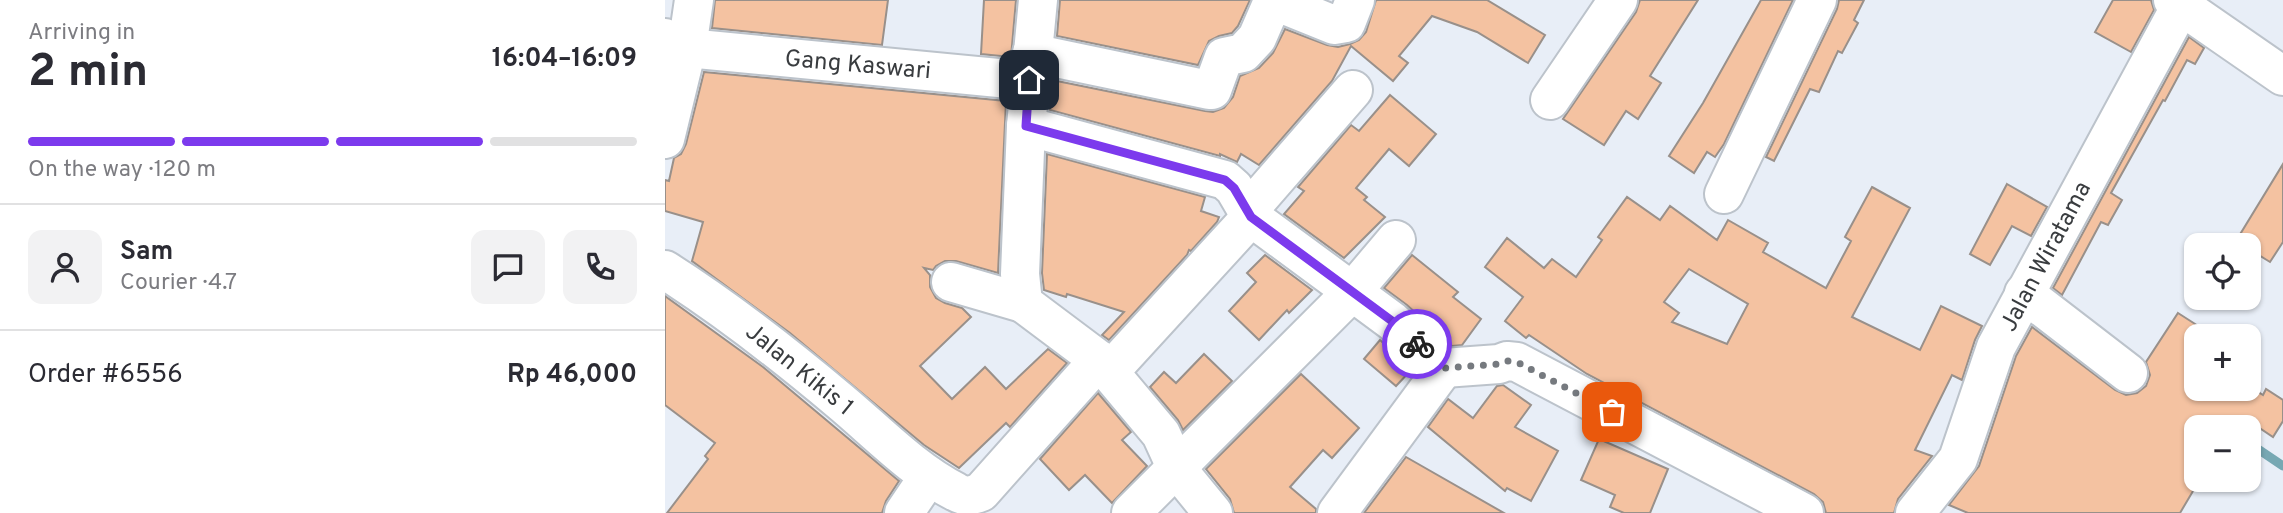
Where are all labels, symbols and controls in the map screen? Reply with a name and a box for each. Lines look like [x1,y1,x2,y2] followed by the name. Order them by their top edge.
[28,19,135,48] text: Arriving in
[492,43,637,76] text: 16:04–16:09
[28,44,148,103] text: 2 min
[783,45,932,87] street label: Gang Kaswari
[999,50,1059,110] pin
[1010,61,1048,99] icon: home
[28,156,216,185] text: On the way · 120 m
[1995,177,2099,337] street label: Jalan Wiratama
[28,230,102,304] button: person
[471,230,545,304] button: chat
[563,230,637,304] button: phone
[2184,233,2261,492] map controls
[2184,233,2261,310] button: locate
[120,236,173,269] text: Sam
[120,269,237,298] text: Courier · 4.7
[1382,309,1452,379] courier
[739,318,859,423] street label: Jalan Kikis 1
[2184,324,2261,401] button: +
[1398,325,1436,363] icon: bike
[28,359,183,392] text: Order #6556
[507,359,637,392] text: Rp 46,000
[1582,382,1642,442] pin
[1593,393,1631,431] icon: bag
[2184,415,2261,492] button: −

